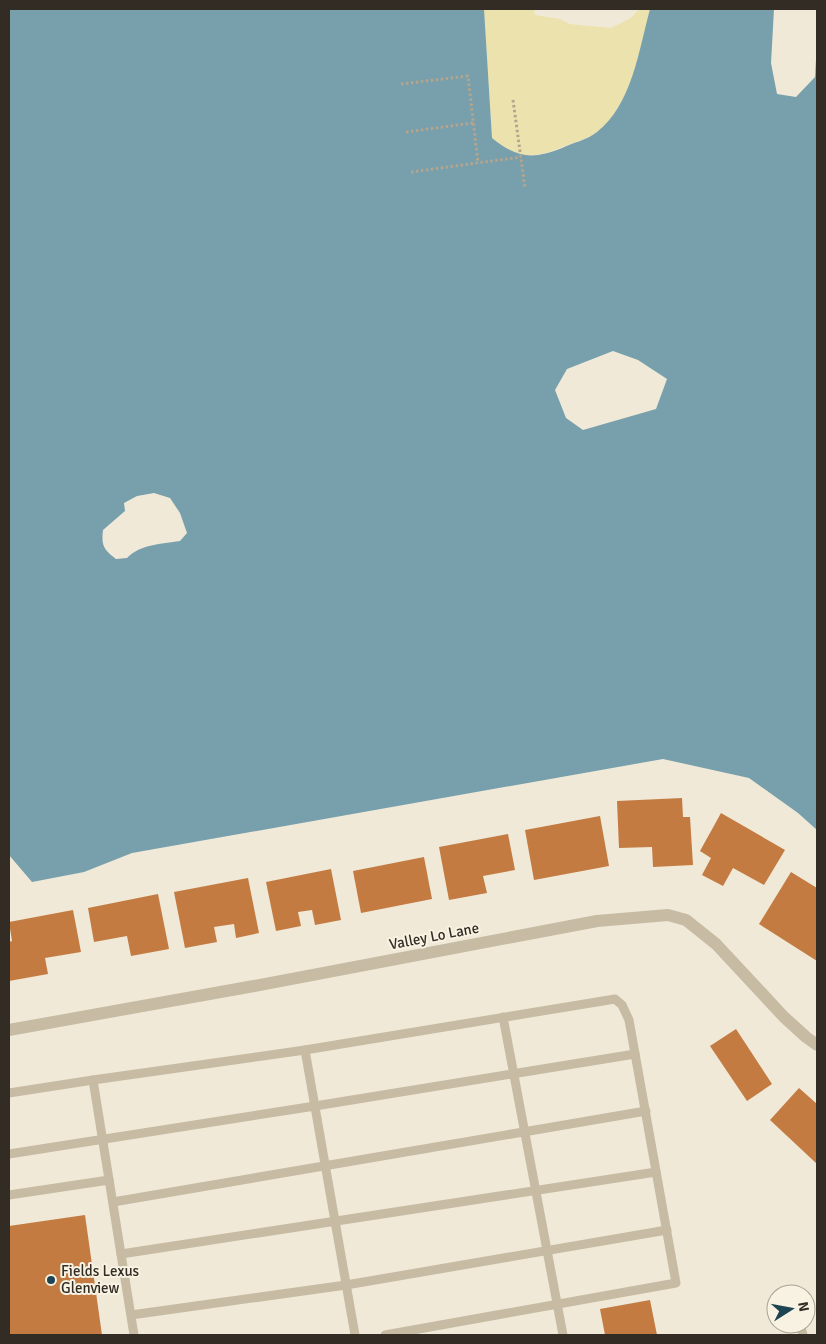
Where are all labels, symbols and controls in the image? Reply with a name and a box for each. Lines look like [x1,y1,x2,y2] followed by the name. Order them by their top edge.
[387,918,481,954] street label: Valley Lo Lane
[61,1262,140,1297] place label: Fields Lexus Glenview
[45,1274,57,1286] marker: Fields Lexus Glenview
[766,1284,816,1334] north arrow
[794,1300,813,1313] text: N

